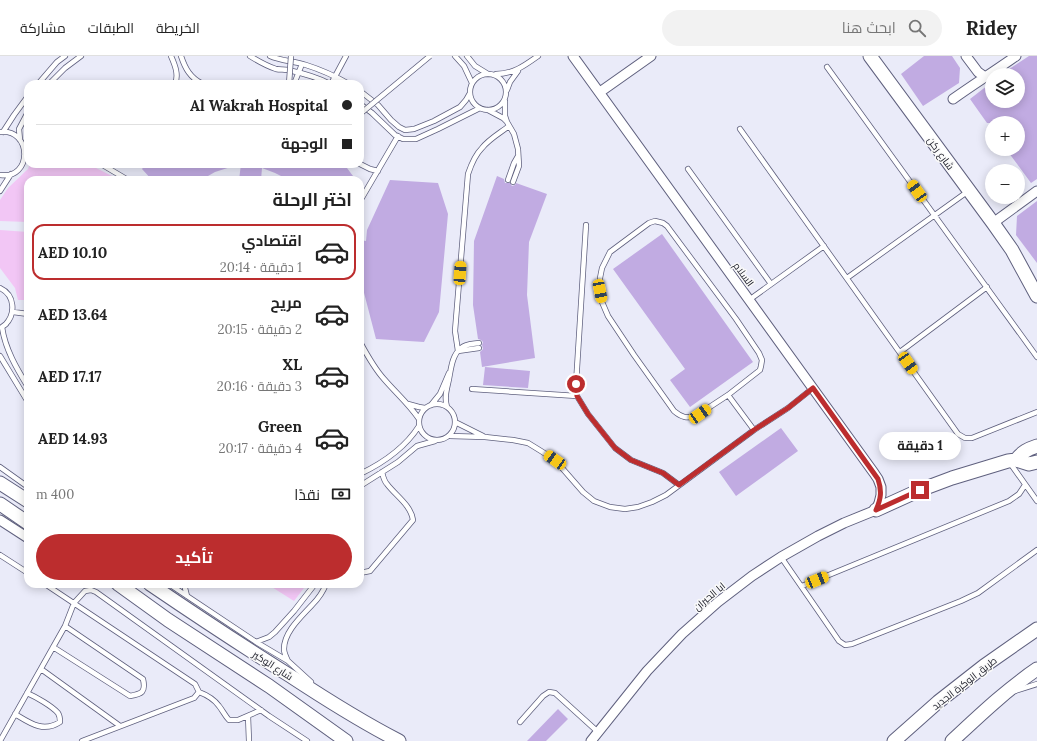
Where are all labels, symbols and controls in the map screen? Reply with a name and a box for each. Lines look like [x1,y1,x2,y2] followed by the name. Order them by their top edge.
[662,10,942,46] search box
[966,16,1017,40] text: Ridey
[906,17,928,39] icon: search
[842,18,896,37] text: ابحث هنا
[20,19,66,37] text: مشاركة
[88,19,134,37] text: الطبقات
[156,19,200,37] text: الخريطة
[985,68,1025,204] map controls
[985,68,1025,108] button: layers
[190,96,328,115] text: Al Wakrah Hospital
[985,116,1025,156] button: +
[281,134,328,153] text: الوجهة
[924,134,957,172] street label: شارع ركن
[985,164,1025,204] button: −
[905,178,929,204] car
[272,188,352,211] text: اختر الرحلة
[242,231,302,250] text: اقتصادي
[314,234,350,270] icon: car
[38,243,107,262] text: AED 10.10
[220,259,302,276] text: 1 دقيقة · 20:14
[730,260,757,290] street label: السلام
[453,261,467,285] car
[592,278,608,304] car
[270,293,302,312] text: مريح
[314,296,350,332] icon: car
[38,305,108,324] text: AED 13.64
[218,321,302,338] text: 2 دقيقة · 20:15
[896,350,920,376] car
[282,355,302,374] text: XL
[314,358,350,394] icon: car
[38,367,102,386] text: AED 17.17
[567,375,585,393] route start
[217,378,302,395] text: 3 دقيقة · 20:16
[687,402,713,426] car
[258,417,302,436] text: Green
[314,420,350,456] icon: car
[38,429,108,448] text: AED 14.93
[879,432,961,460] callout: 1 دقيقة
[897,437,943,454] text: 1 دقيقة
[219,440,302,457] text: 4 دقيقة · 20:17
[542,448,568,472] car
[911,481,929,499] route end
[330,483,352,505] icon: cash
[294,485,320,504] text: نقدًا
[36,486,74,503] text: 400 m
[36,534,352,580] button: تأكيد
[804,570,830,590] car
[691,579,728,613] street label: ابا الحيران
[249,647,295,683] street label: شارع الوكير
[929,654,1000,713] street label: طريق الوكرة الجديد

